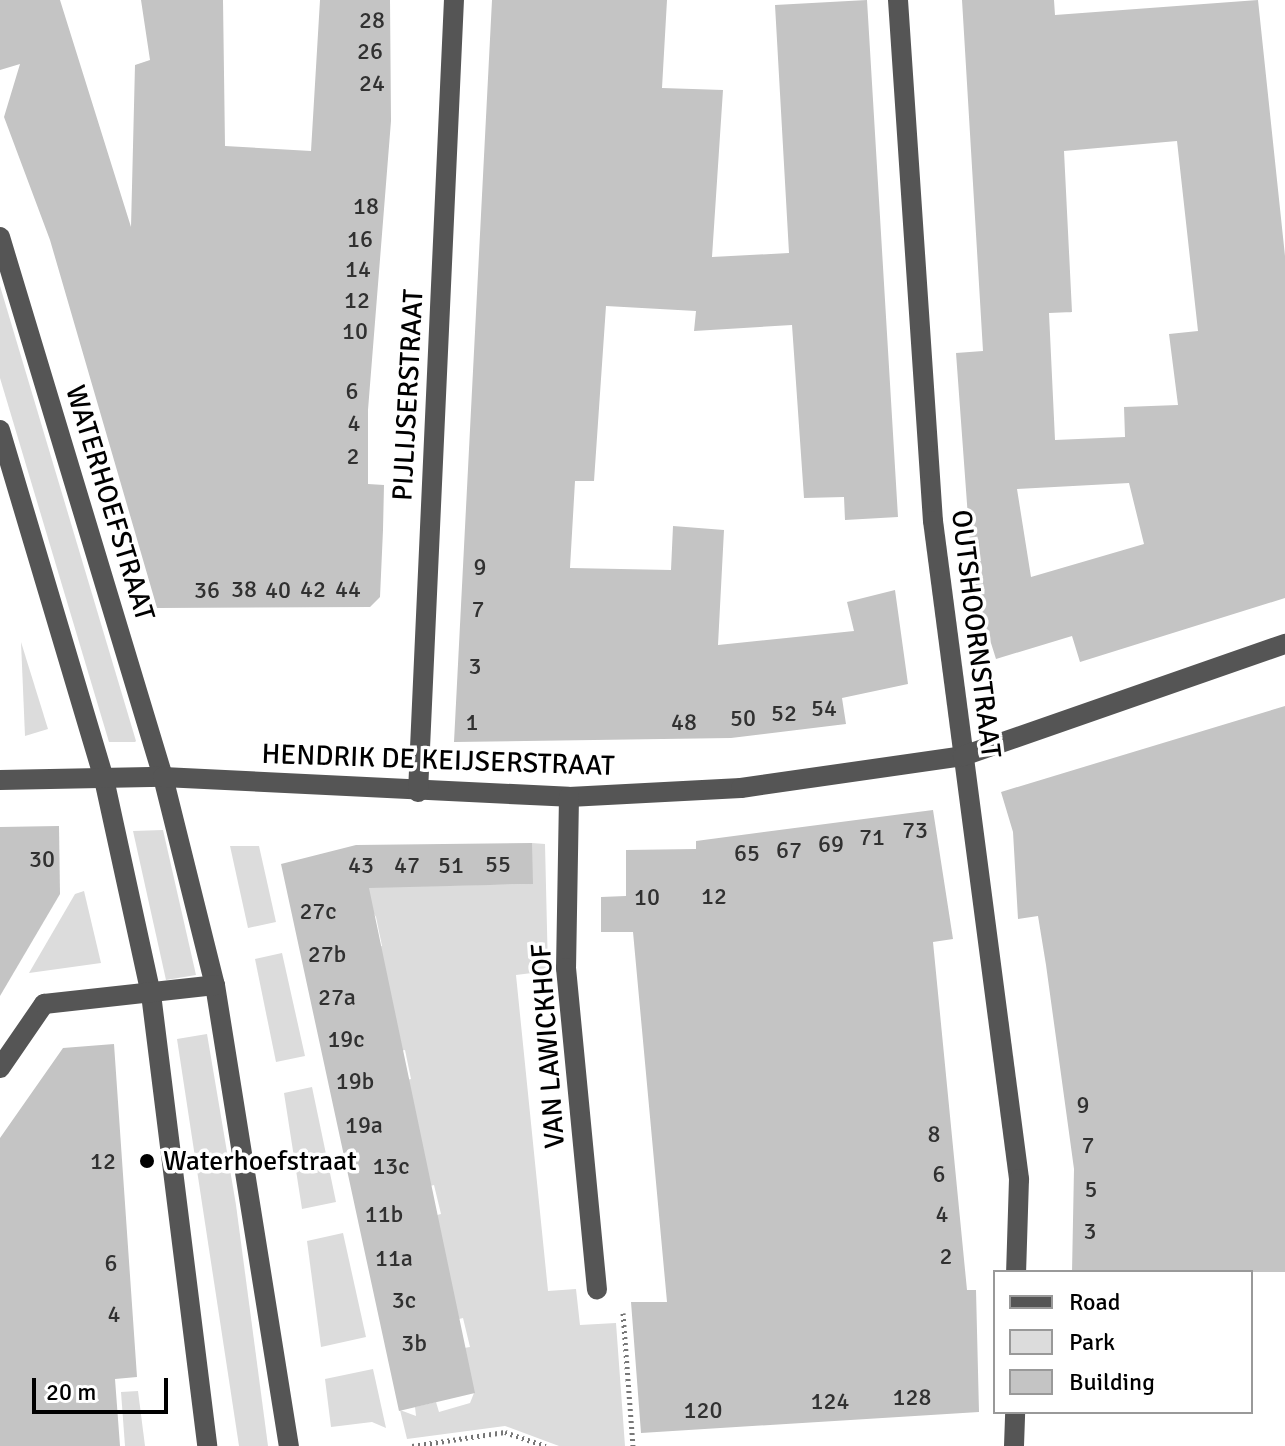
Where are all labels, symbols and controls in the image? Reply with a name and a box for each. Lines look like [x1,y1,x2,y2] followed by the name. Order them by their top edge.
[359,7,385,35] house number: 28
[357,38,383,66] house number: 26
[359,70,385,98] house number: 24
[353,193,379,221] house number: 18
[347,226,373,254] house number: 16
[345,256,371,284] house number: 14
[344,287,370,315] house number: 12
[386,288,430,502] street label: PIJLIJSERSTRAAT
[342,318,368,346] house number: 10
[346,378,358,406] house number: 6
[58,381,162,625] street label: WATERHOEFSTRAAT
[348,410,360,438] house number: 4
[347,443,359,471] house number: 2
[944,508,1008,760] street label: OUTSHOORNSTRAAT
[474,554,486,582] house number: 9
[231,576,257,604] house number: 38
[300,576,326,604] house number: 42
[335,576,361,604] house number: 44
[194,577,220,605] house number: 36
[265,577,291,605] house number: 40
[472,596,484,624] house number: 7
[469,653,481,681] house number: 3
[811,695,837,723] house number: 54
[771,700,797,728] house number: 52
[730,705,756,733] house number: 50
[466,709,478,737] house number: 1
[671,709,697,737] house number: 48
[261,737,615,783] street label: HENDRIK DE KEIJSERSTRAAT
[902,817,928,845] house number: 73
[859,824,885,852] house number: 71
[818,831,844,859] house number: 69
[776,837,802,865] house number: 67
[734,840,760,868] house number: 65
[29,846,55,874] house number: 30
[485,851,511,879] house number: 55
[348,852,374,880] house number: 43
[394,852,420,880] house number: 47
[438,852,464,880] house number: 51
[701,883,727,911] house number: 12
[634,884,660,912] house number: 10
[299,898,337,926] house number: 27c
[308,941,346,969] house number: 27b
[524,942,572,1150] street label: VAN LAWICKHOF
[318,984,356,1012] house number: 27a
[327,1026,365,1054] house number: 19c
[336,1068,374,1096] house number: 19b
[1077,1092,1089,1120] house number: 9
[345,1112,383,1140] house number: 19a
[928,1121,940,1149] house number: 8
[1082,1132,1094,1160] house number: 7
[163,1144,357,1178] place label: Waterhoefstraat
[90,1148,116,1176] house number: 12
[138,1152,156,1170] marker: Waterhoefstraat
[372,1153,410,1181] house number: 13c
[933,1161,945,1189] house number: 6
[1085,1176,1097,1204] house number: 5
[365,1201,403,1229] house number: 11b
[936,1201,948,1229] house number: 4
[1084,1218,1096,1246] house number: 3
[940,1243,952,1271] house number: 2
[375,1245,413,1273] house number: 11a
[105,1250,117,1278] house number: 6
[993,1270,1253,1414] legend
[392,1287,416,1315] house number: 3c
[1069,1287,1120,1317] text: Road
[108,1301,120,1329] house number: 4
[1069,1327,1115,1357] text: Park
[401,1330,427,1358] house number: 3b
[36,1362,172,1412] scale bar
[1069,1367,1155,1397] text: Building
[46,1377,96,1407] text: 20 m
[893,1384,931,1412] house number: 128
[811,1388,849,1416] house number: 124
[684,1397,722,1425] house number: 120

